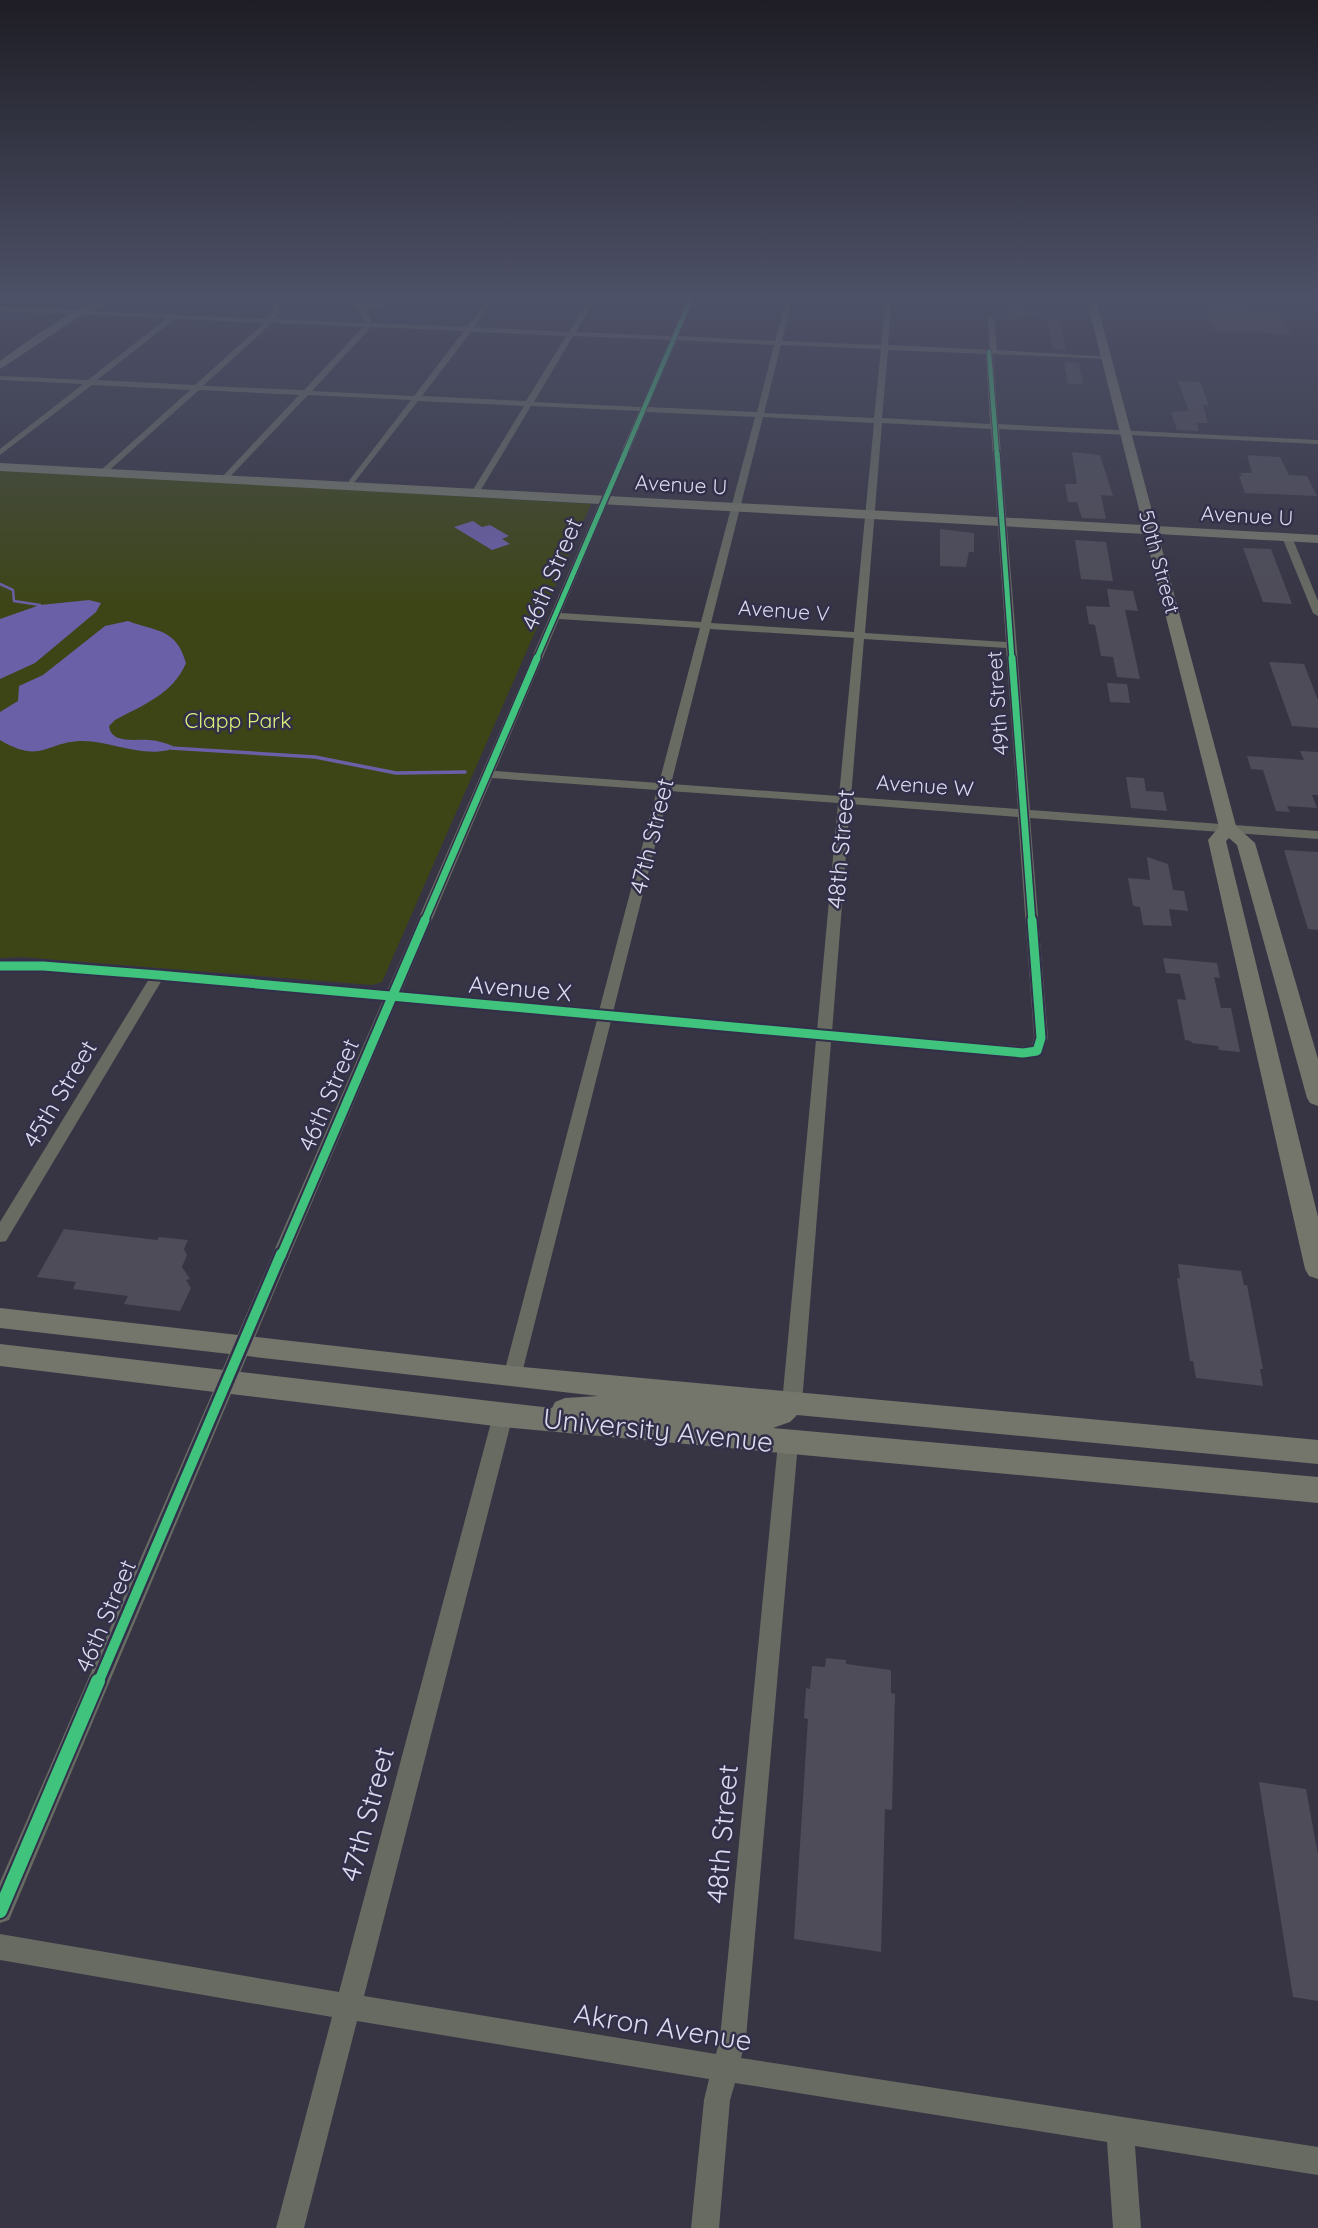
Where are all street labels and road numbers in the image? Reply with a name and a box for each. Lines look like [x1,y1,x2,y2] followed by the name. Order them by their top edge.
[634,469,728,499] street label: Avenue U
[1200,500,1294,530] street label: Avenue U
[1134,507,1186,616] street label: 50th Street
[514,513,588,634] street label: 46th Street
[738,594,831,626] street label: Avenue V
[980,650,1014,756] street label: 49th Street
[875,769,975,801] street label: Avenue W
[622,775,680,897] street label: 47th Street
[820,788,860,910] street label: 48th Street
[467,969,573,1007] street label: Avenue X
[15,1034,103,1153] street label: 45th Street
[291,1034,365,1155] street label: 46th Street
[541,1400,775,1459] street label: University Avenue
[68,1555,142,1676] street label: 46th Street
[332,1743,401,1885] street label: 47th Street
[698,1763,745,1905] street label: 48th Street
[572,1995,755,2058] street label: Akron Avenue

